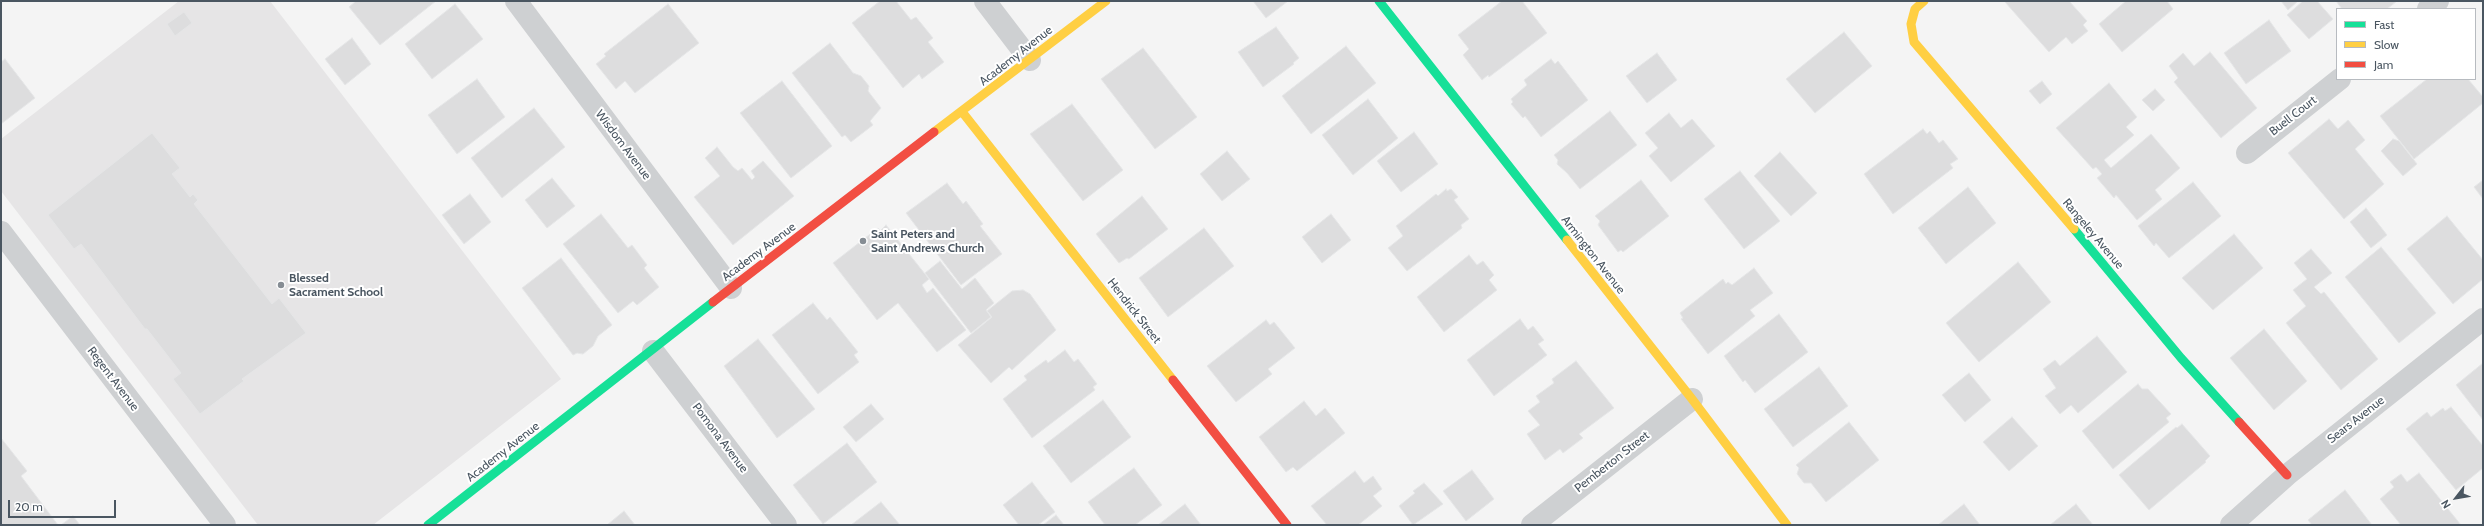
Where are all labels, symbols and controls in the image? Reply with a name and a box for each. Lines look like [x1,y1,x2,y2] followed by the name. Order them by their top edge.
[2336,8,2476,80] legend
[2374,17,2394,32] text: Fast
[977,23,1055,89] street label: Academy Avenue
[2374,37,2399,52] text: Slow
[2374,57,2393,72] text: Jam
[2267,93,2319,139] street label: Buell Court
[592,107,654,183] street label: Wisdom Avenue
[2059,196,2127,272] street label: Rangeley Avenue
[1558,213,1628,297] street label: Armington Avenue
[719,220,799,284] street label: Academy Avenue
[871,227,984,255] place label: Saint Peters and Saint Andrews Church
[858,236,868,246] marker: Saint Peters and Saint Andrews Church
[289,271,383,299] place label: Blessed Sacrament School
[1104,276,1164,346] street label: Hendrick Street
[276,280,286,290] marker: Blessed Sacrament School
[84,344,142,414] street label: Regent Avenue
[2325,393,2387,447] street label: Sears Avenue
[689,400,751,476] street label: Pomona Avenue
[464,419,542,485] street label: Academy Avenue
[1572,428,1652,496] street label: Pemberton Street
[2436,478,2476,518] north arrow
[10,492,118,518] scale bar
[2438,497,2454,511] text: N
[15,499,43,514] text: 20 m

